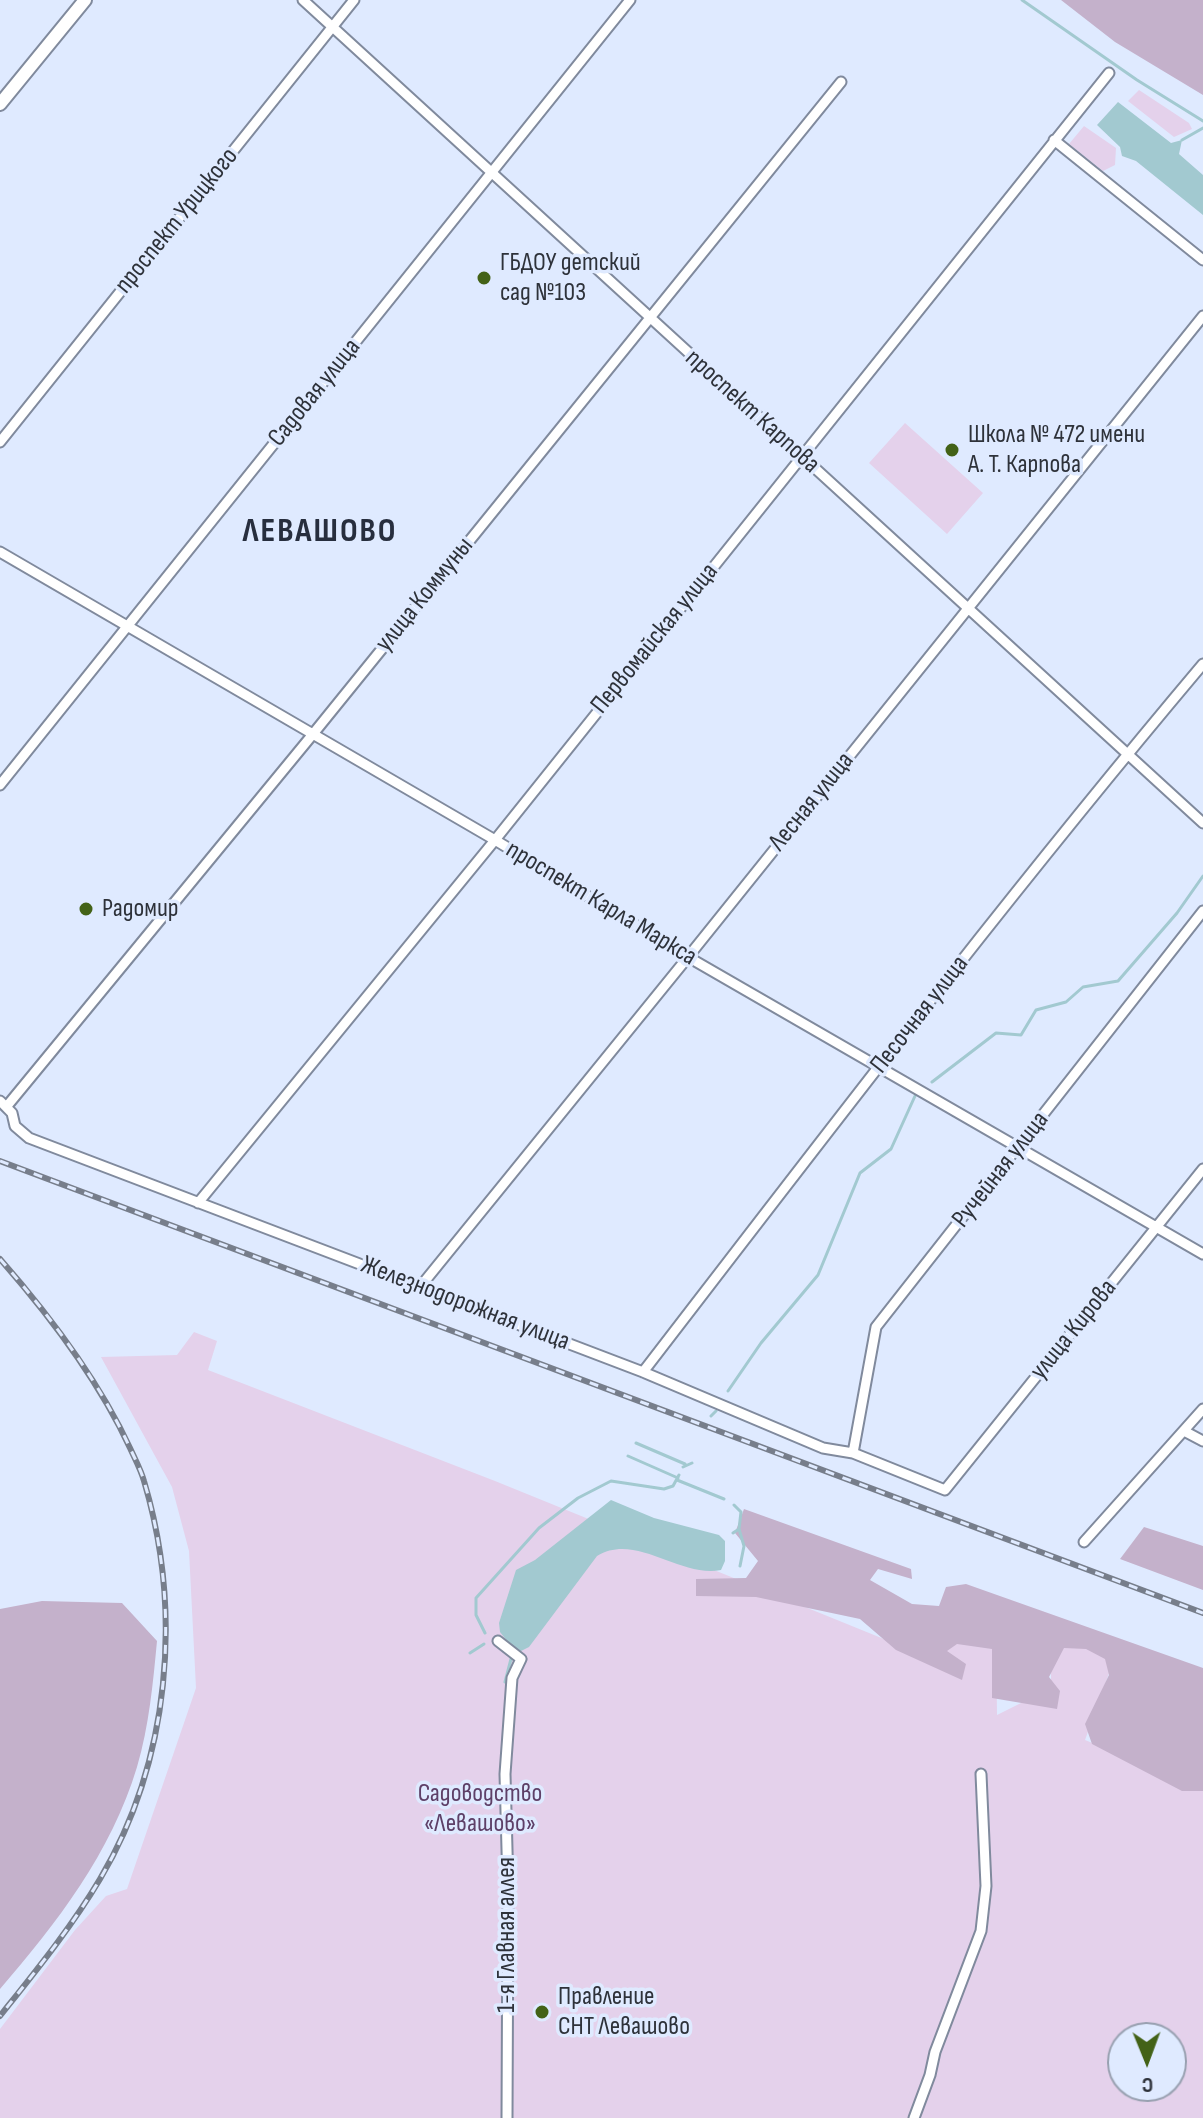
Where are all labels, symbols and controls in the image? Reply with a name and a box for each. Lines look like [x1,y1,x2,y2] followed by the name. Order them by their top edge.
[109,142,245,300] street label: проспект Урицкого
[500,247,641,308] place label: ГБДОУ детский сад №103
[475,269,493,287] marker: ГБДОУ детский сад №103
[262,333,368,453] street label: Садовая улица
[678,343,826,481] street label: проспект Карпова
[968,419,1145,480] place label: Школа № 472 имени А. Т. Карпова
[943,441,961,459] marker: Школа № 472 имени А. Т. Карпова
[243,512,397,552] district label: ЛЕВАШОВО
[369,531,481,659] street label: улица Коммуны
[585,557,725,721] street label: Первомайская улица
[763,746,861,858] street label: Лесная улица
[500,835,702,973] street label: проспект Карла Маркса
[102,893,179,925] place label: Радомир
[77,900,95,918] marker: Радомир
[864,950,976,1080] street label: Песочная улица
[946,1106,1056,1234] street label: Ручейная улица
[356,1250,574,1358] street label: Железнодорожная улица
[1024,1274,1124,1386] street label: улица Кирова
[418,1778,542,1840] park label: Садоводство «Левашово»
[491,1857,523,2013] street label: 1-я Главная аллея
[558,1981,690,2042] place label: Правление СНТ Левашово
[533,2003,551,2021] marker: Правление СНТ Левашово
[1107,2022,1187,2102] north arrow
[1142,2071,1153,2098] text: С

